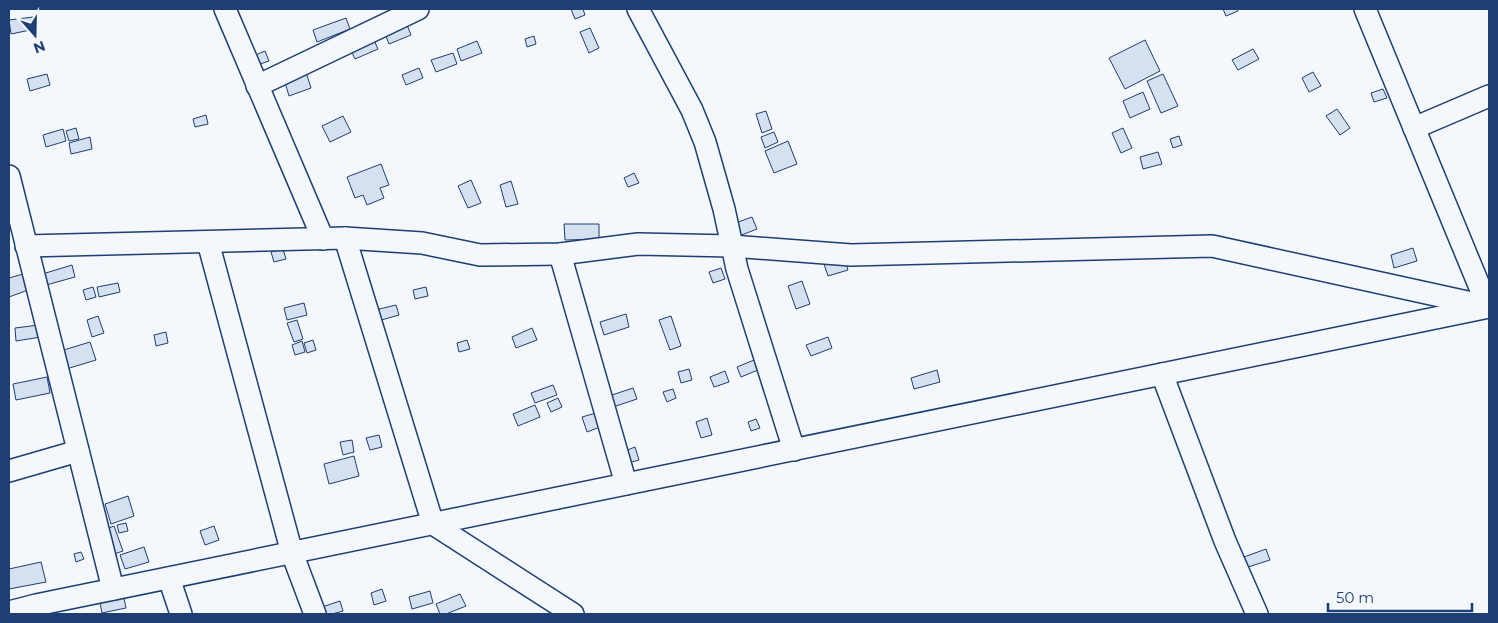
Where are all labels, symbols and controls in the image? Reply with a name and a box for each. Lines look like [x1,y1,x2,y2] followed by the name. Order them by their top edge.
[10,10,60,60] north arrow
[31,37,48,58] text: N
[1328,580,1472,612] scale bar
[1336,588,1374,607] text: 50 m

